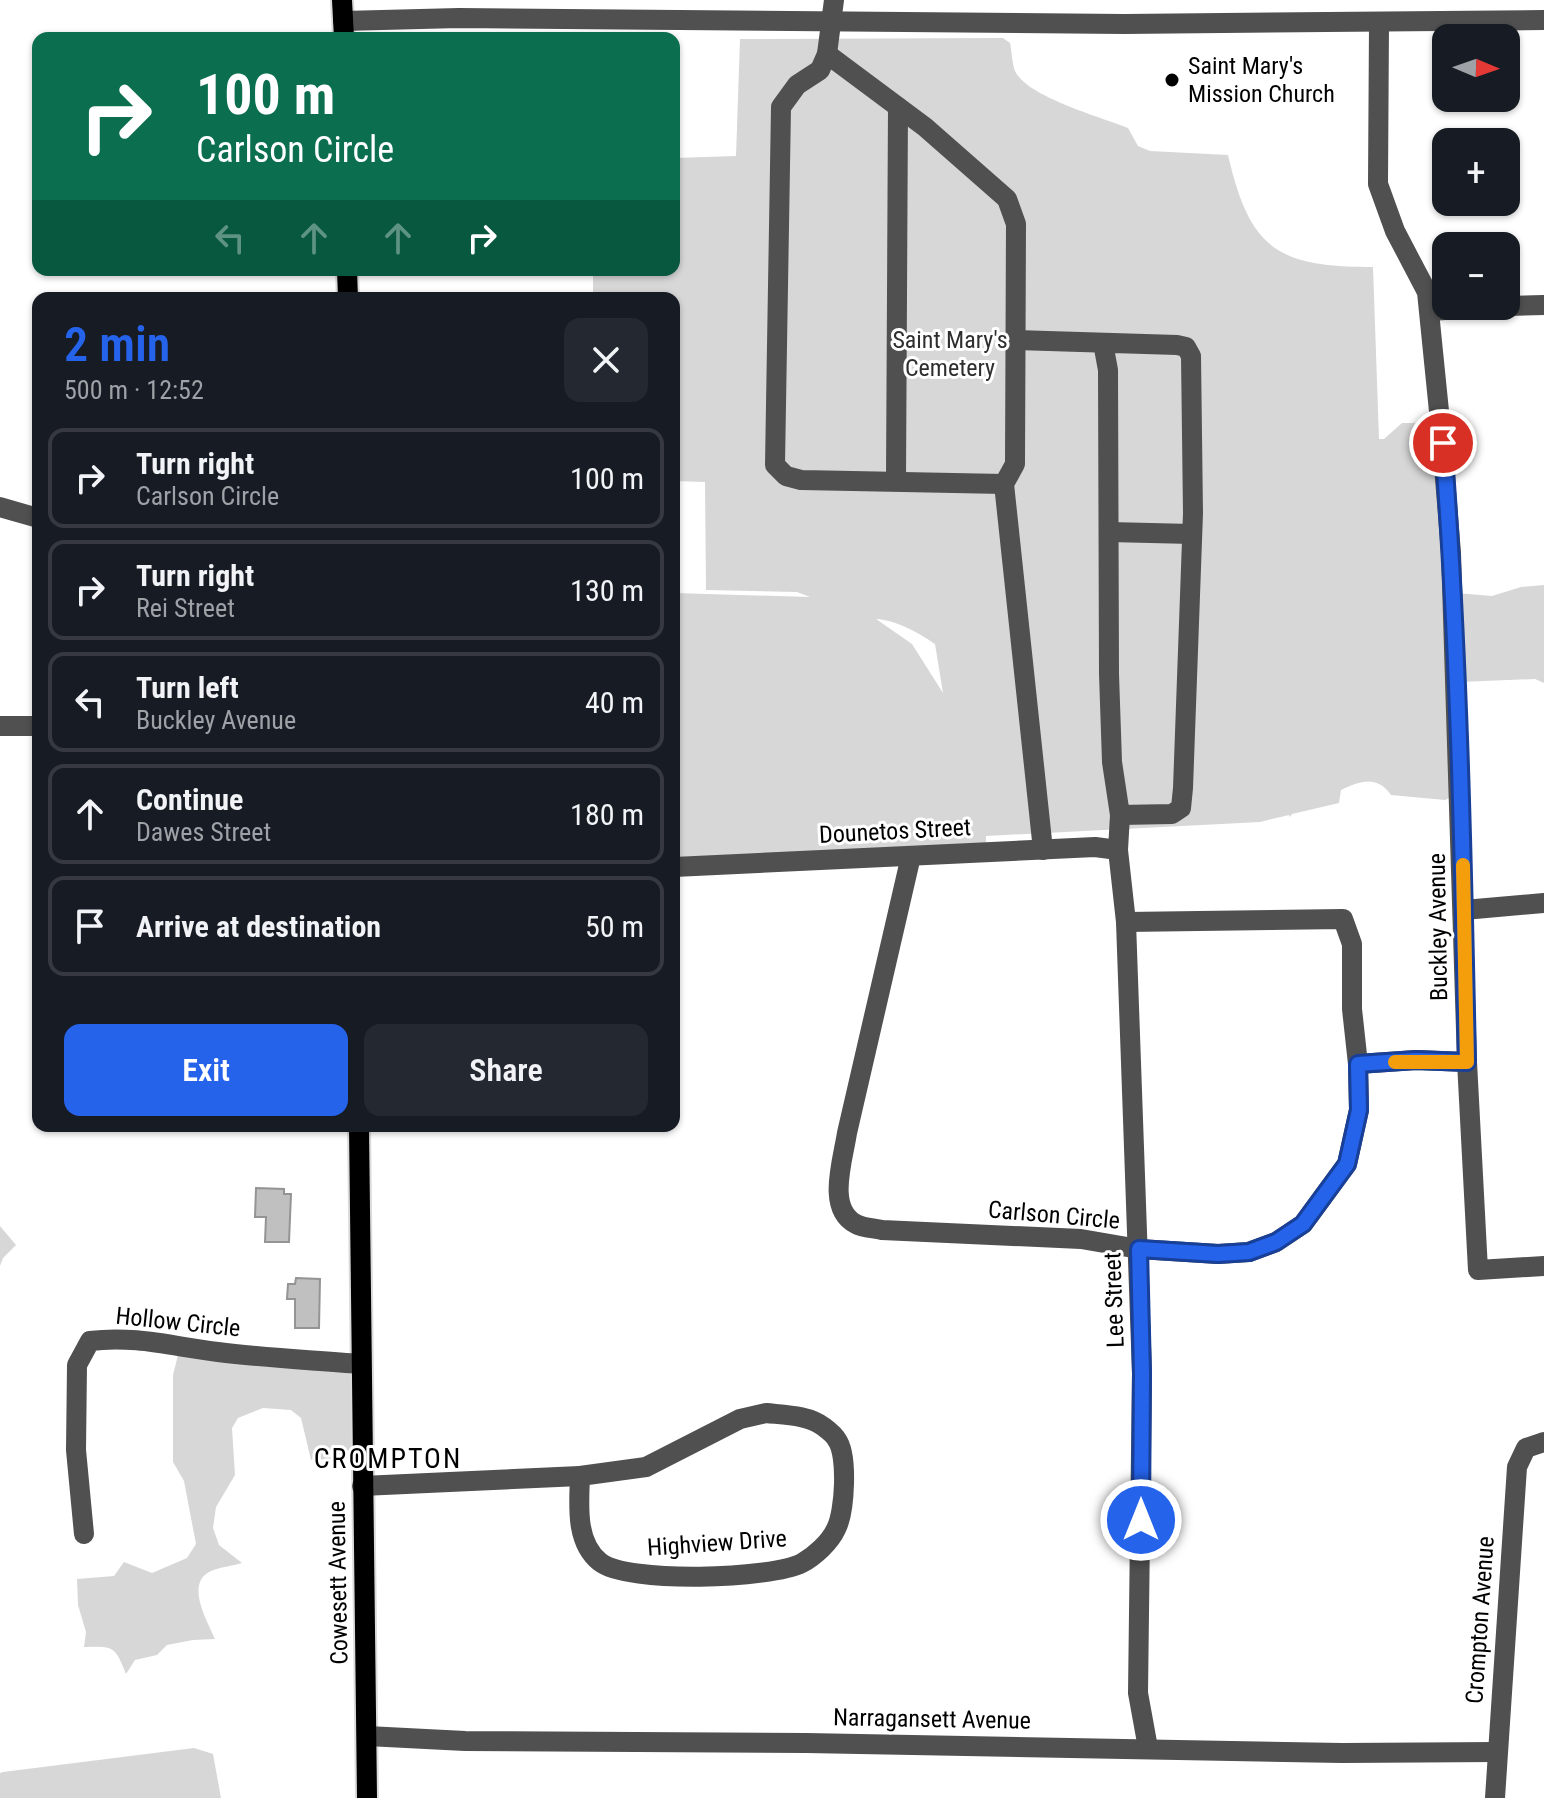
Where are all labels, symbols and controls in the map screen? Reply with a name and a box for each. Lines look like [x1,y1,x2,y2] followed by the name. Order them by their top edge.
[1432,24,1520,112] north arrow
[1432,24,1520,320] map controls
[1188,52,1335,108] place label: Saint Mary's Mission Church
[196,62,335,128] text: 100 m
[64,64,168,168] icon: right
[1163,71,1181,89] marker: Saint Mary's Mission Church
[1432,128,1520,216] button: +
[196,129,394,171] text: Carlson Circle
[208,216,252,260] icon: left
[292,216,336,260] icon: ahead
[376,216,420,260] icon: ahead
[460,216,504,260] icon: right
[1432,232,1520,320] button: −
[64,316,170,373] text: 2 min
[564,318,648,402] button: close
[892,326,1008,382] park label: Saint Mary's Cemetery
[64,375,204,405] text: 500 m · 12:52
[1409,409,1477,477] pin
[1421,421,1465,465] icon: arrive
[136,446,254,481] text: Turn right
[68,456,112,500] icon: right
[570,461,644,496] text: 100 m
[136,481,279,511] text: Carlson Circle
[136,558,254,593] text: Turn right
[68,568,112,612] icon: right
[570,573,644,608] text: 130 m
[136,593,235,623] text: Rei Street
[136,670,239,705] text: Turn left
[68,680,112,724] icon: left
[585,685,644,720] text: 40 m
[136,705,296,735] text: Buckley Avenue
[136,782,243,817] text: Continue
[68,792,112,836] icon: ahead
[570,797,644,832] text: 180 m
[818,813,972,849] street label: Dounetos Street
[136,817,271,847] text: Dawes Street
[1423,853,1453,1001] street label: Buckley Avenue
[68,904,112,948] icon: arrive
[136,909,381,944] text: Arrive at destination
[585,909,644,944] text: 50 m
[64,1024,348,1116] button: Exit
[364,1024,648,1116] button: Share
[987,1195,1121,1235] street label: Carlson Circle
[1098,1252,1130,1348] street label: Lee Street
[114,1302,242,1342] street label: Hollow Circle
[314,1442,462,1475] district label: CROMPTON
[1099,1478,1183,1562] position arrow
[323,1501,353,1665] street label: Cowesett Avenue
[646,1524,788,1562] street label: Highview Drive
[1460,1535,1500,1705] street label: Crompton Avenue
[833,1703,1031,1735] street label: Narragansett Avenue

